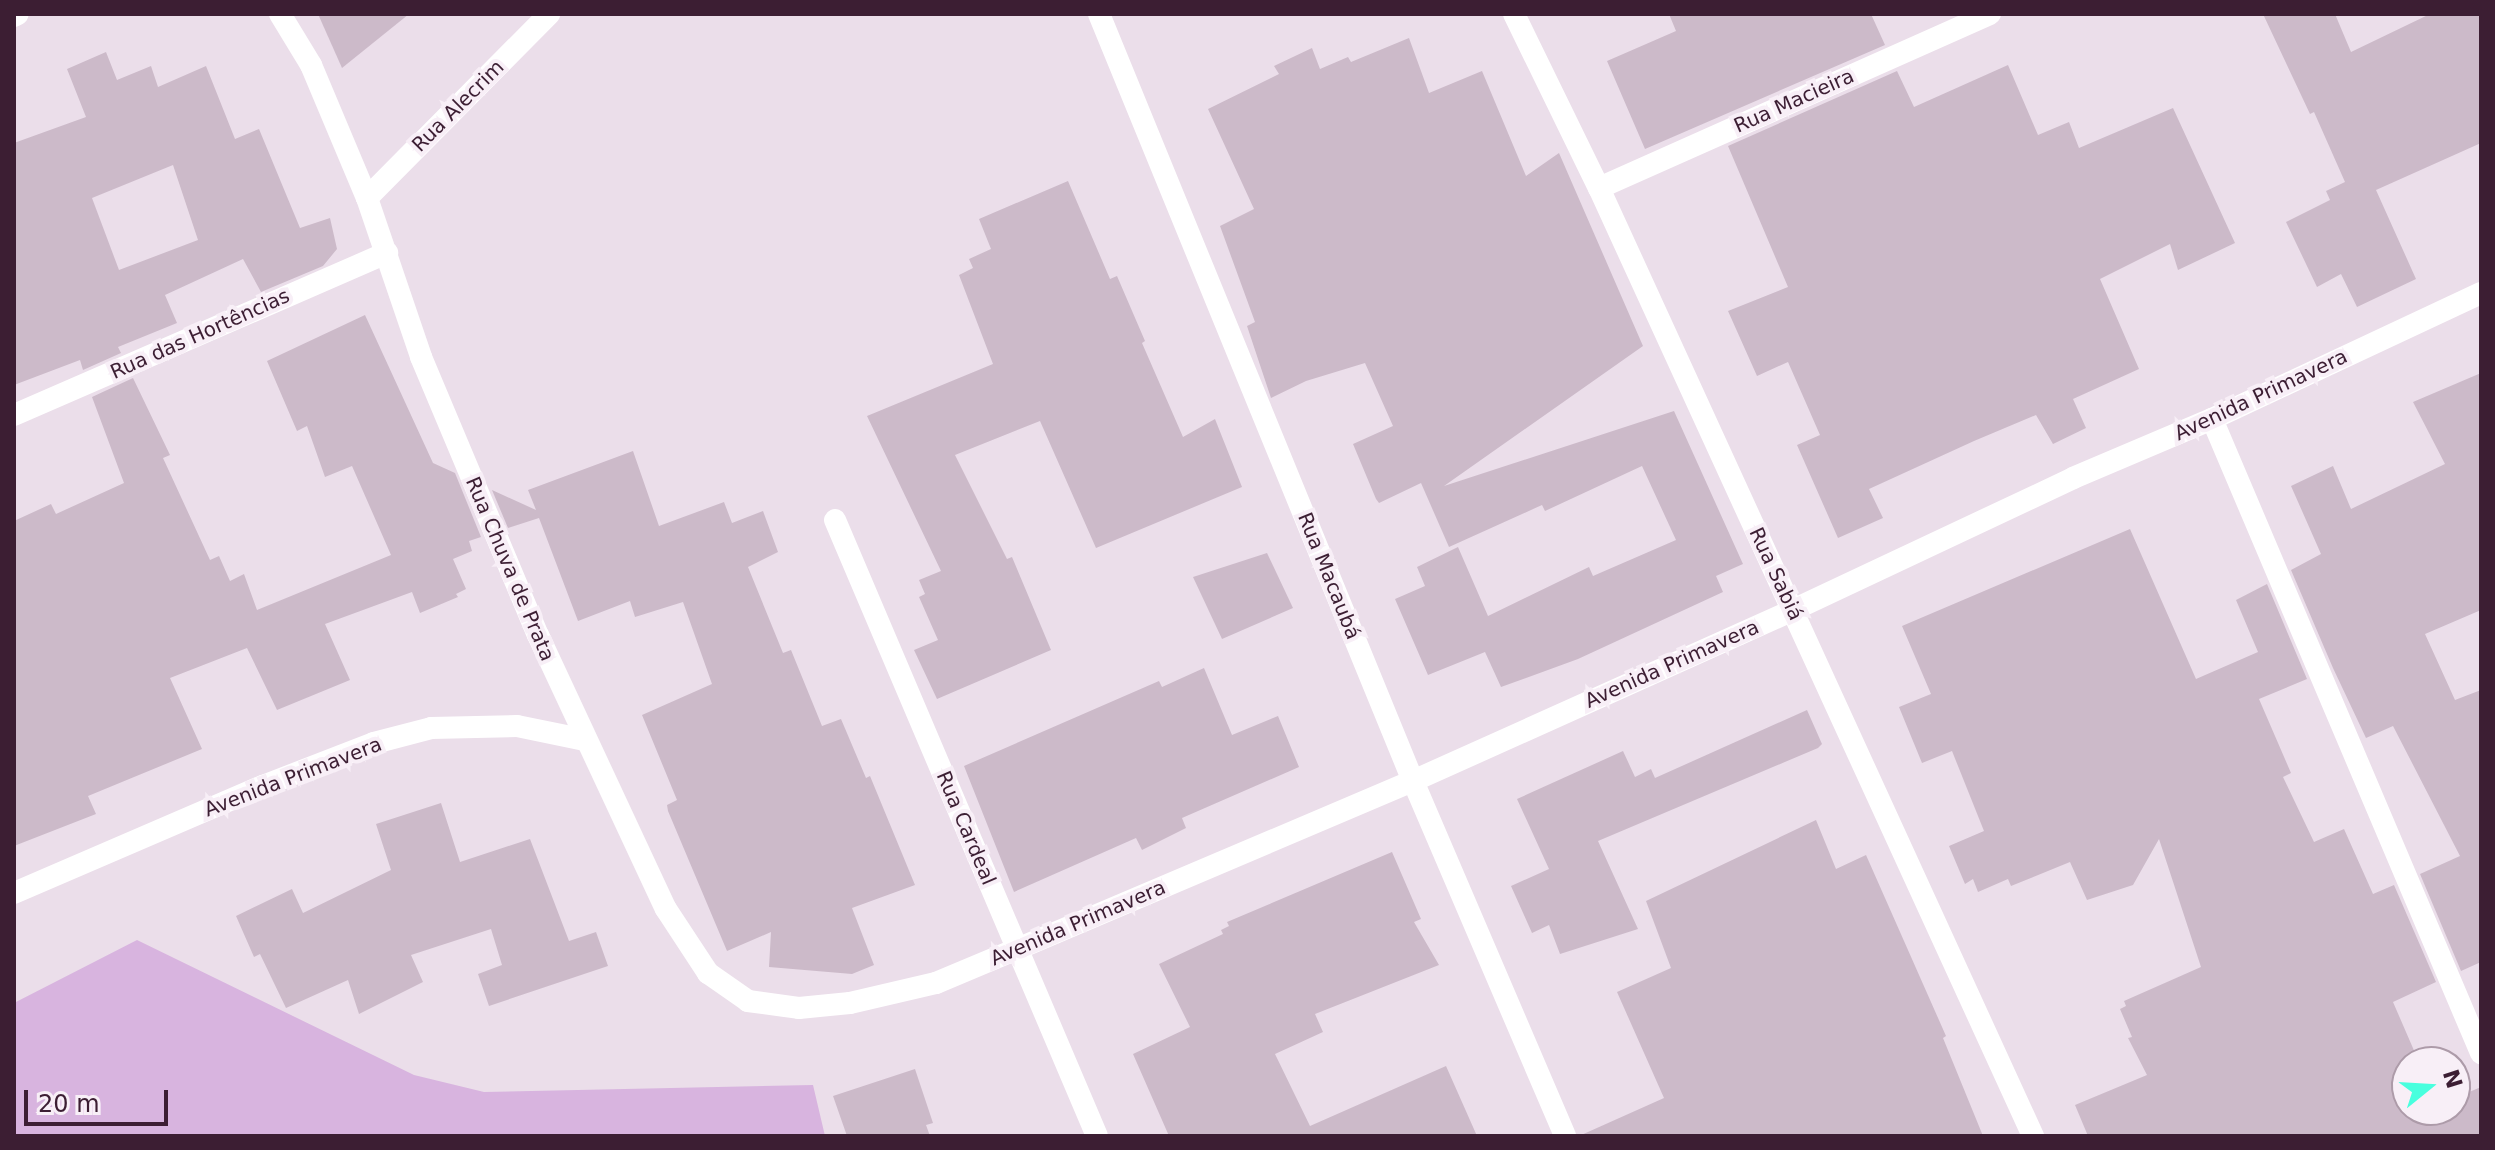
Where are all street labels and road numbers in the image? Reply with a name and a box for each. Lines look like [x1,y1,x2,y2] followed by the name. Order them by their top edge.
[407,55,509,157] street label: Rua Alecrim
[1730,64,1858,138] street label: Rua Macieira
[107,284,293,384] street label: Rua das Hortências
[2171,344,2351,446] street label: Avenida Primavera
[460,473,560,665] street label: Rua Chuva de Prata
[1293,509,1365,643] street label: Rua Macaubá
[1744,524,1808,624] street label: Rua Sabiá
[1581,615,1763,713] street label: Avenida Primavera
[201,732,385,822] street label: Avenida Primavera
[931,768,1001,888] street label: Rua Cardeal
[987,875,1169,971] street label: Avenida Primavera

